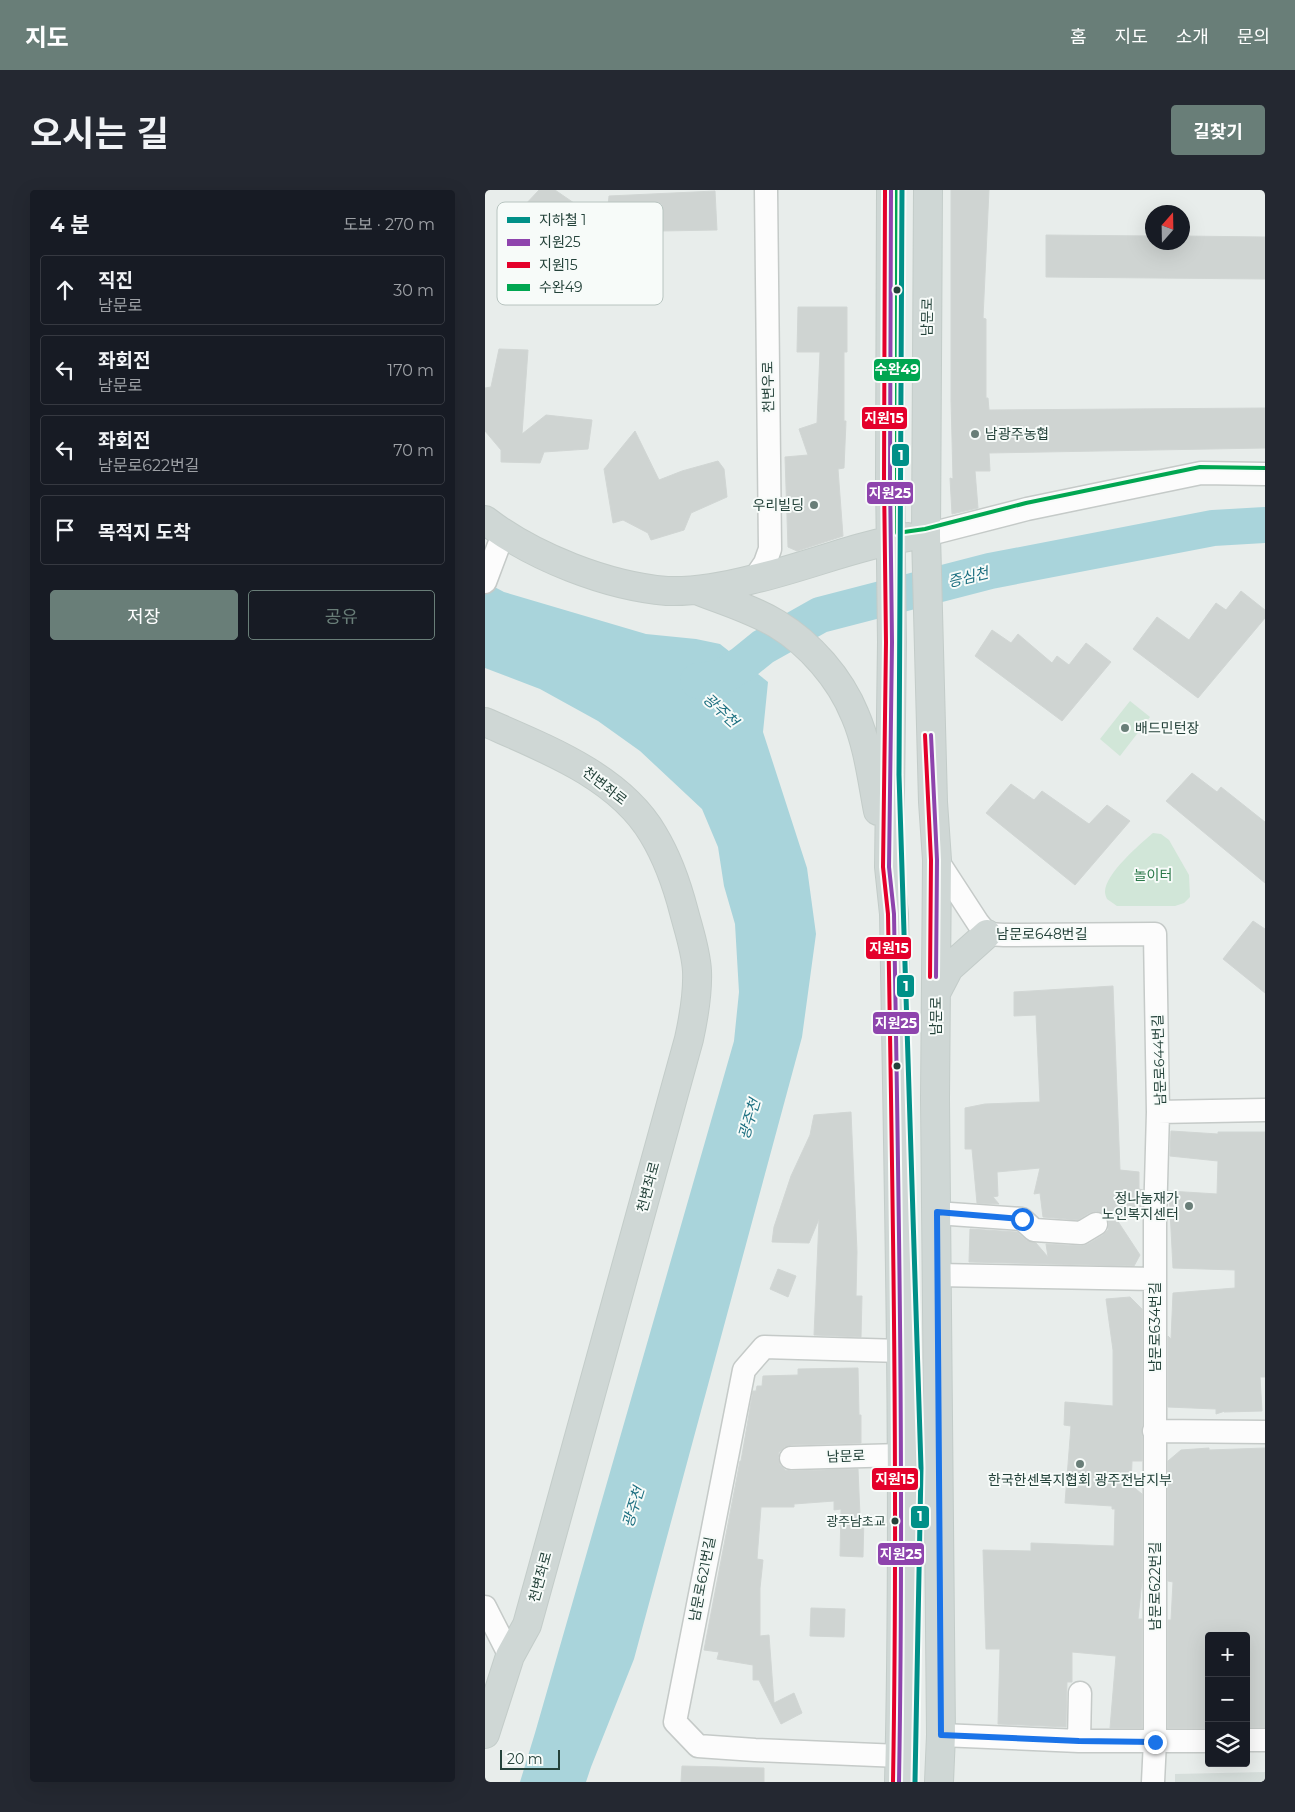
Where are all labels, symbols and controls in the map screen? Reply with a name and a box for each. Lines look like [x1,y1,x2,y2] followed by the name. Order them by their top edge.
[25,23,69,52] text: 지도
[1070,26,1087,48] text: 홈
[1115,26,1148,48] text: 지도
[1176,26,1209,48] text: 소개
[1237,26,1270,48] text: 문의
[1171,105,1265,155] button: 길찾기
[30,112,169,155] text: 오시는 길
[497,202,663,305] legend
[1145,205,1190,250] north arrow
[539,211,586,229] text: 지하철 1
[50,212,90,237] text: 4 분
[343,215,435,234] text: 도보 · 270 m
[539,233,581,251] text: 지원25
[539,256,578,274] text: 지원15
[98,269,133,292] text: 직진
[51,276,79,304] icon: ahead
[539,278,582,296] text: 수완49
[393,281,434,300] text: 30 m
[892,285,902,295] unlabelled marker
[98,296,142,315] text: 남문로
[918,297,936,336] street label: 남문로
[98,349,150,372] text: 좌회전
[51,356,79,384] icon: left
[873,358,921,382] line badge: 수완49
[875,360,919,378] text: 수완49
[387,361,434,380] text: 170 m
[759,361,777,413] street label: 천변우로
[98,376,142,395] text: 남문로
[861,406,908,430] line badge: 지원15
[864,409,904,427] text: 지원15
[985,425,1049,443] place label: 남광주농협
[969,428,981,440] marker: 남광주농협
[98,429,150,452] text: 좌회전
[51,436,79,464] icon: left
[393,441,434,460] text: 70 m
[891,443,910,467] line badge: 1
[898,446,904,464] text: 1
[98,456,200,475] text: 남문로622번길
[866,481,914,505] line badge: 지원25
[869,484,911,502] text: 지원25
[752,496,804,514] place label: 우리빌딩
[808,499,820,511] marker: 우리빌딩
[51,516,79,544] icon: arrive
[98,521,191,544] text: 목적지 도착
[946,562,993,591] water label: 증심천
[50,590,238,640] button: 저장
[248,590,435,640] button: 공유
[699,689,744,733] water label: 광주천
[1135,719,1200,737] place label: 배드민턴장
[1119,722,1131,734] marker: 배드민턴장
[579,763,631,809] street label: 천변좌로
[1134,866,1172,884] park label: 놀이터
[996,925,1088,943] street label: 남문로648번길
[865,936,912,960] line badge: 지원15
[869,939,909,957] text: 지원15
[896,974,915,998] line badge: 1
[903,977,909,995] text: 1
[927,997,945,1035] street label: 남문로
[872,1011,920,1035] line badge: 지원25
[875,1014,917,1032] text: 지원25
[1148,1014,1170,1106] street label: 남문로644번길
[892,1061,902,1071] unlabelled marker
[734,1094,765,1142] water label: 광주천
[633,1160,663,1214] street label: 천변좌로
[1102,1189,1179,1223] place label: 정나눔재가 노인복지센터
[1183,1200,1195,1212] marker: 정나눔재가 노인복지센터
[1011,1208,1034,1231] route start
[1146,1282,1164,1372] street label: 남문로634번길
[826,1446,866,1466] street label: 남문로
[1074,1458,1086,1470] marker: 한국한센복지협회 광주전남지부
[871,1467,919,1491] line badge: 지원15
[875,1470,915,1488] text: 지원15
[988,1471,1172,1489] place label: 한국한센복지협회 광주전남지부
[618,1482,649,1530] water label: 광주천
[910,1505,930,1529] line badge: 1
[917,1507,923,1525] text: 1
[826,1513,886,1529] place label: 광주남초교
[890,1516,900,1526] marker: 광주남초교
[685,1535,719,1623] street label: 남문로621번길
[877,1542,925,1566] line badge: 지원25
[1146,1542,1164,1630] street label: 남문로622번길
[880,1545,922,1563] text: 지원25
[525,1550,555,1604] street label: 천변좌로
[1205,1632,1250,1767] map controls
[1205,1632,1250,1677] button: +
[1205,1677,1250,1722] button: −
[1205,1722,1250,1767] button: layers
[1144,1731,1167,1754] route end
[500,1747,560,1770] scale bar
[507,1750,543,1768] text: 20 m

